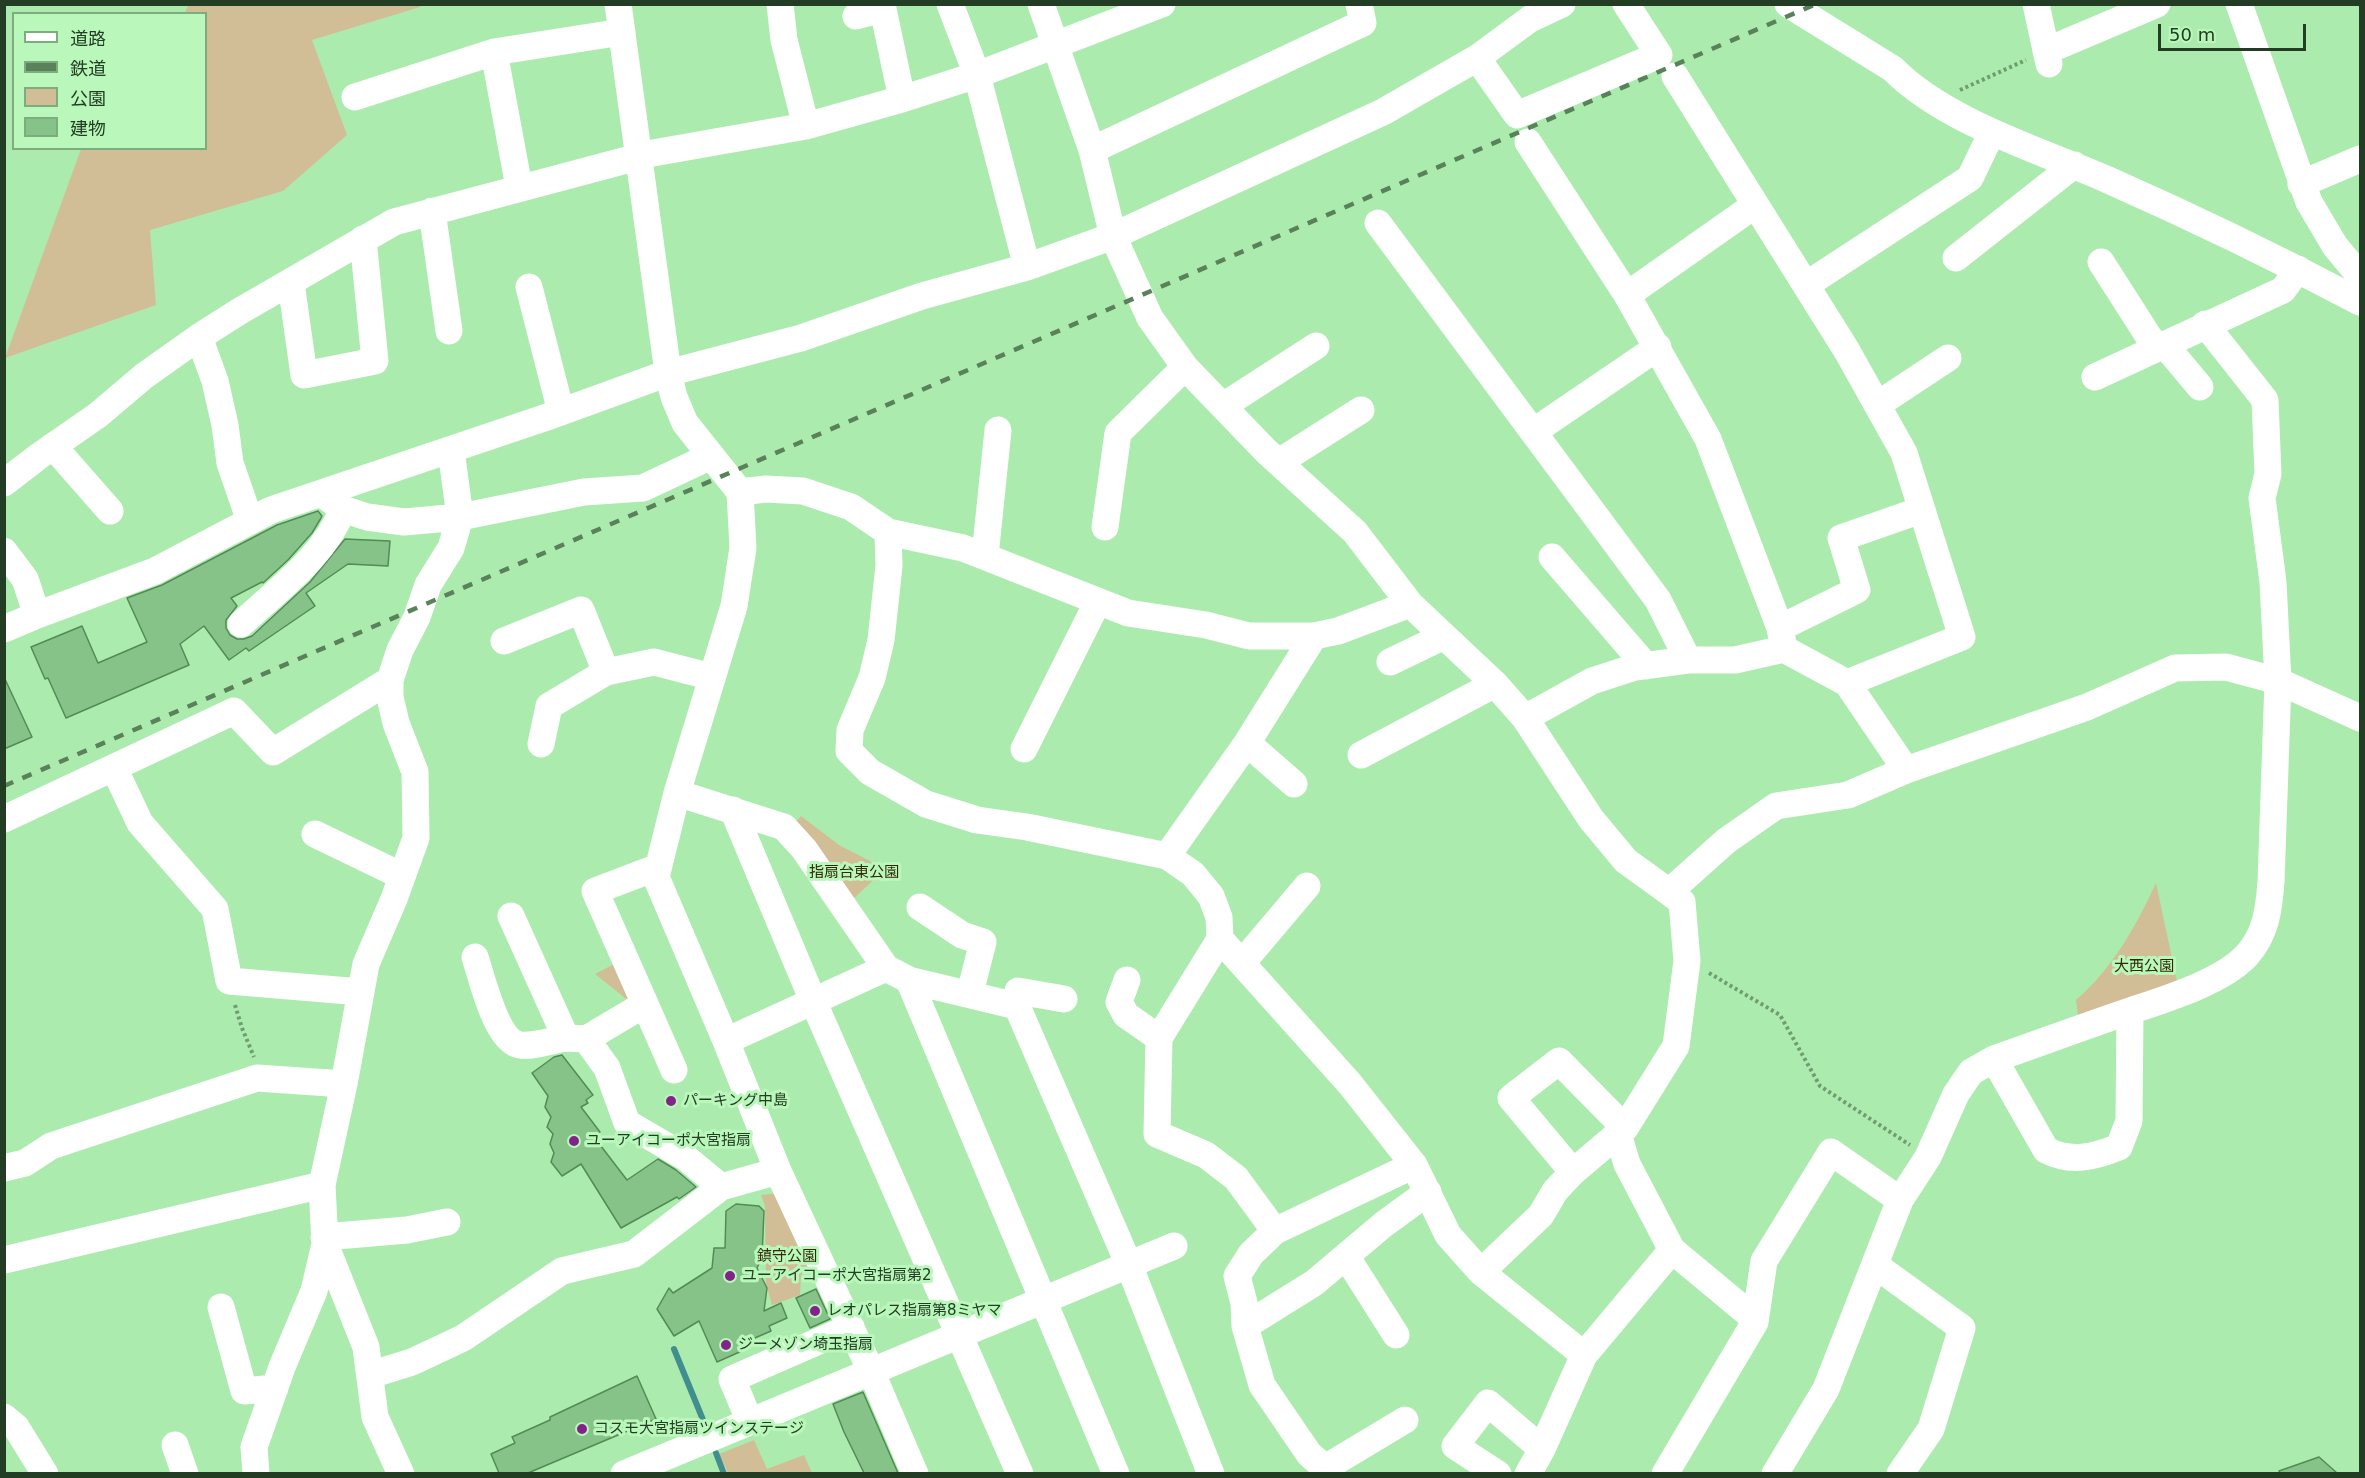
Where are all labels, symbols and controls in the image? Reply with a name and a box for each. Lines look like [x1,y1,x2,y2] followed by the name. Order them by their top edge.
[12,12,207,150] legend
[2161,12,2310,50] scale bar
[2169,24,2215,45] text: 50 m
[70,28,106,49] text: 道路
[70,58,106,79] text: 鉄道
[70,88,106,109] text: 公園
[70,118,106,139] text: 建物
[809,864,899,882] park label: 指扇台東公園
[2114,958,2174,976] park label: 大西公園
[683,1092,788,1110] place label: パーキング中島
[664,1094,678,1108] marker: パーキング中島
[586,1132,751,1150] place label: ユーアイコーポ大宮指扇
[567,1134,581,1148] marker: ユーアイコーポ大宮指扇
[757,1248,817,1266] park label: 鎮守公園
[742,1267,932,1285] place label: ユーアイコーポ大宮指扇第2
[723,1269,737,1283] marker: ユーアイコーポ大宮指扇第2
[827,1302,1002,1320] place label: レオパレス指扇第8ミヤマ
[808,1304,822,1318] marker: レオパレス指扇第8ミヤマ
[738,1336,873,1354] place label: ジーメゾン埼玉指扇
[719,1338,733,1352] marker: ジーメゾン埼玉指扇
[594,1420,804,1438] place label: コスモ大宮指扇ツインステージ
[575,1422,589,1436] marker: コスモ大宮指扇ツインステージ

